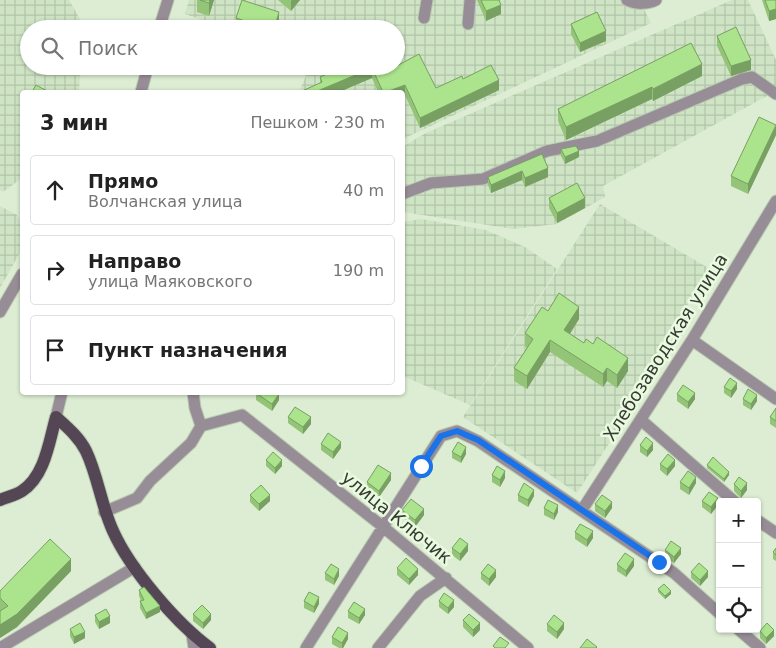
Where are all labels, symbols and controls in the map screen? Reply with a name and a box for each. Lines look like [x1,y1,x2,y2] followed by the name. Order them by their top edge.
[20,20,405,75] search box
[38,34,66,62] icon: search
[78,37,138,59] text: Поиск
[40,111,108,135] text: 3 мин
[250,113,385,132] text: Пешком · 230 m
[88,170,158,192] text: Прямо
[41,176,69,204] icon: ahead
[343,181,384,200] text: 40 m
[88,192,242,211] text: Волчанская улица
[599,249,731,445] street label: Хлебозаводская улица
[88,250,181,272] text: Направо
[41,256,69,284] icon: right
[333,261,384,280] text: 190 m
[88,272,252,291] text: улица Маяковского
[41,336,69,364] icon: arrive
[88,339,287,361] text: Пункт назначения
[410,455,433,478] route start
[338,466,456,568] street label: улица Ключик
[716,498,761,633] map controls
[716,498,761,543] button: +
[716,543,761,588] button: −
[648,551,671,574] route end
[716,588,761,633] button: locate

